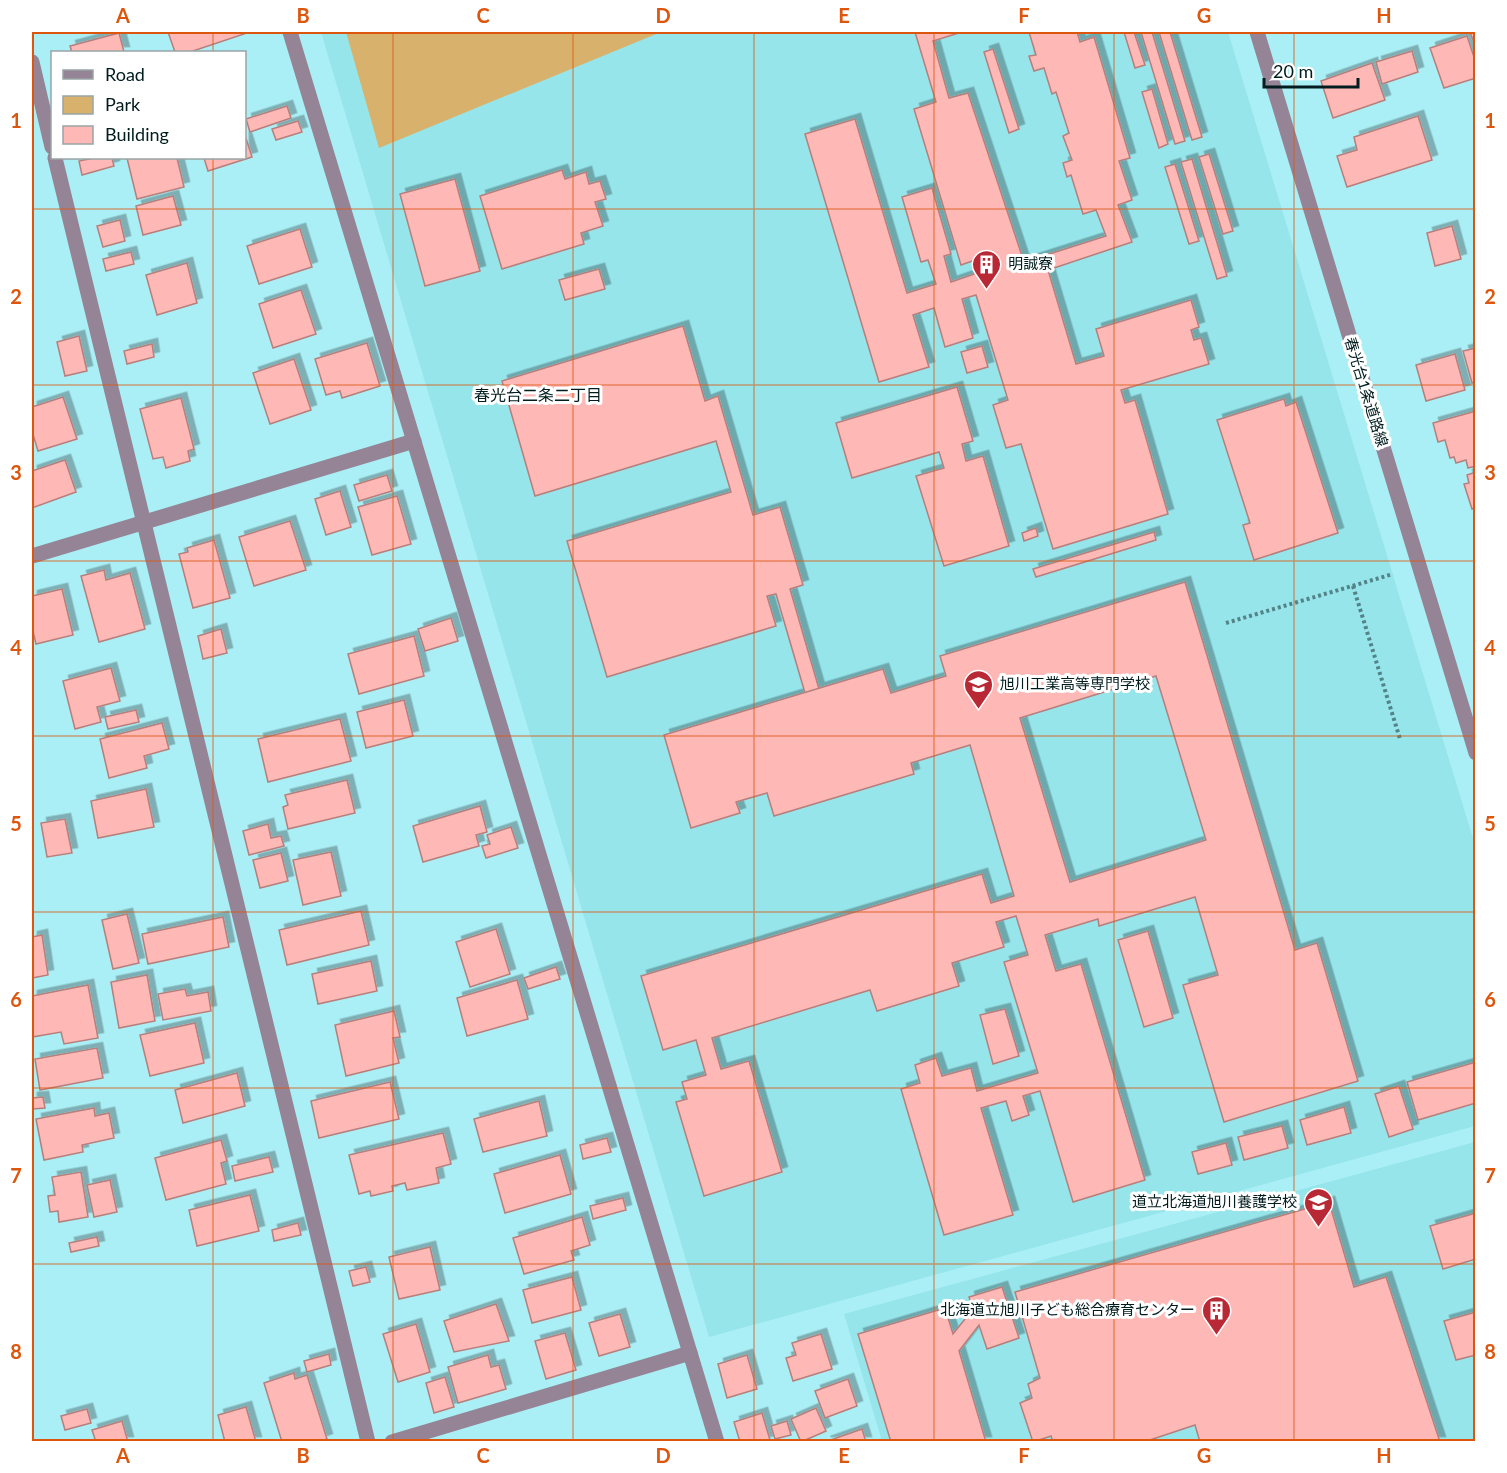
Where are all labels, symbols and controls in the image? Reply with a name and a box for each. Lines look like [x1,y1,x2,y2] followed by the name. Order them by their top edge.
[115,3,130,27] text: A
[296,3,310,27] text: B
[476,3,490,27] text: C
[655,3,671,27] text: D
[838,3,850,27] text: E
[1018,3,1030,27] text: F
[1197,3,1211,27] text: G
[1376,3,1392,27] text: H
[51,51,246,159] legend
[1264,51,1358,89] scale bar
[1273,60,1313,82] text: 20 m
[105,63,145,85] text: Road
[105,93,141,115] text: Park
[10,108,22,132] text: 1
[1484,108,1496,132] text: 1
[105,123,169,145] text: Building
[971,248,1003,290] building icon: 明誠寮
[1008,254,1053,272] place label: 明誠寮
[10,284,22,308] text: 2
[1484,284,1496,308] text: 2
[1342,335,1392,449] street label: 春光台1条道路線
[474,385,602,404] district label: 春光台二条二丁目
[10,460,22,484] text: 3
[1484,460,1496,484] text: 3
[10,635,22,659] text: 4
[1484,635,1496,659] text: 4
[963,668,995,710] school or university icon: 旭川工業高等専門学校
[1000,674,1150,692] place label: 旭川工業高等専門学校
[10,811,22,835] text: 5
[1484,811,1496,835] text: 5
[10,987,22,1011] text: 6
[1484,987,1496,1011] text: 6
[10,1163,22,1187] text: 7
[1484,1163,1496,1187] text: 7
[1302,1186,1334,1228] school or university icon: 道立北海道旭川養護学校
[1132,1192,1297,1210] place label: 道立北海道旭川養護学校
[1200,1294,1232,1336] building icon: 北海道立旭川子ども総合療育センター
[940,1300,1195,1318] place label: 北海道立旭川子ども総合療育センター
[10,1339,22,1363] text: 8
[1484,1339,1496,1363] text: 8
[115,1443,130,1467] text: A
[296,1443,310,1467] text: B
[476,1443,490,1467] text: C
[655,1443,671,1467] text: D
[838,1443,850,1467] text: E
[1018,1443,1030,1467] text: F
[1197,1443,1211,1467] text: G
[1376,1443,1392,1467] text: H

